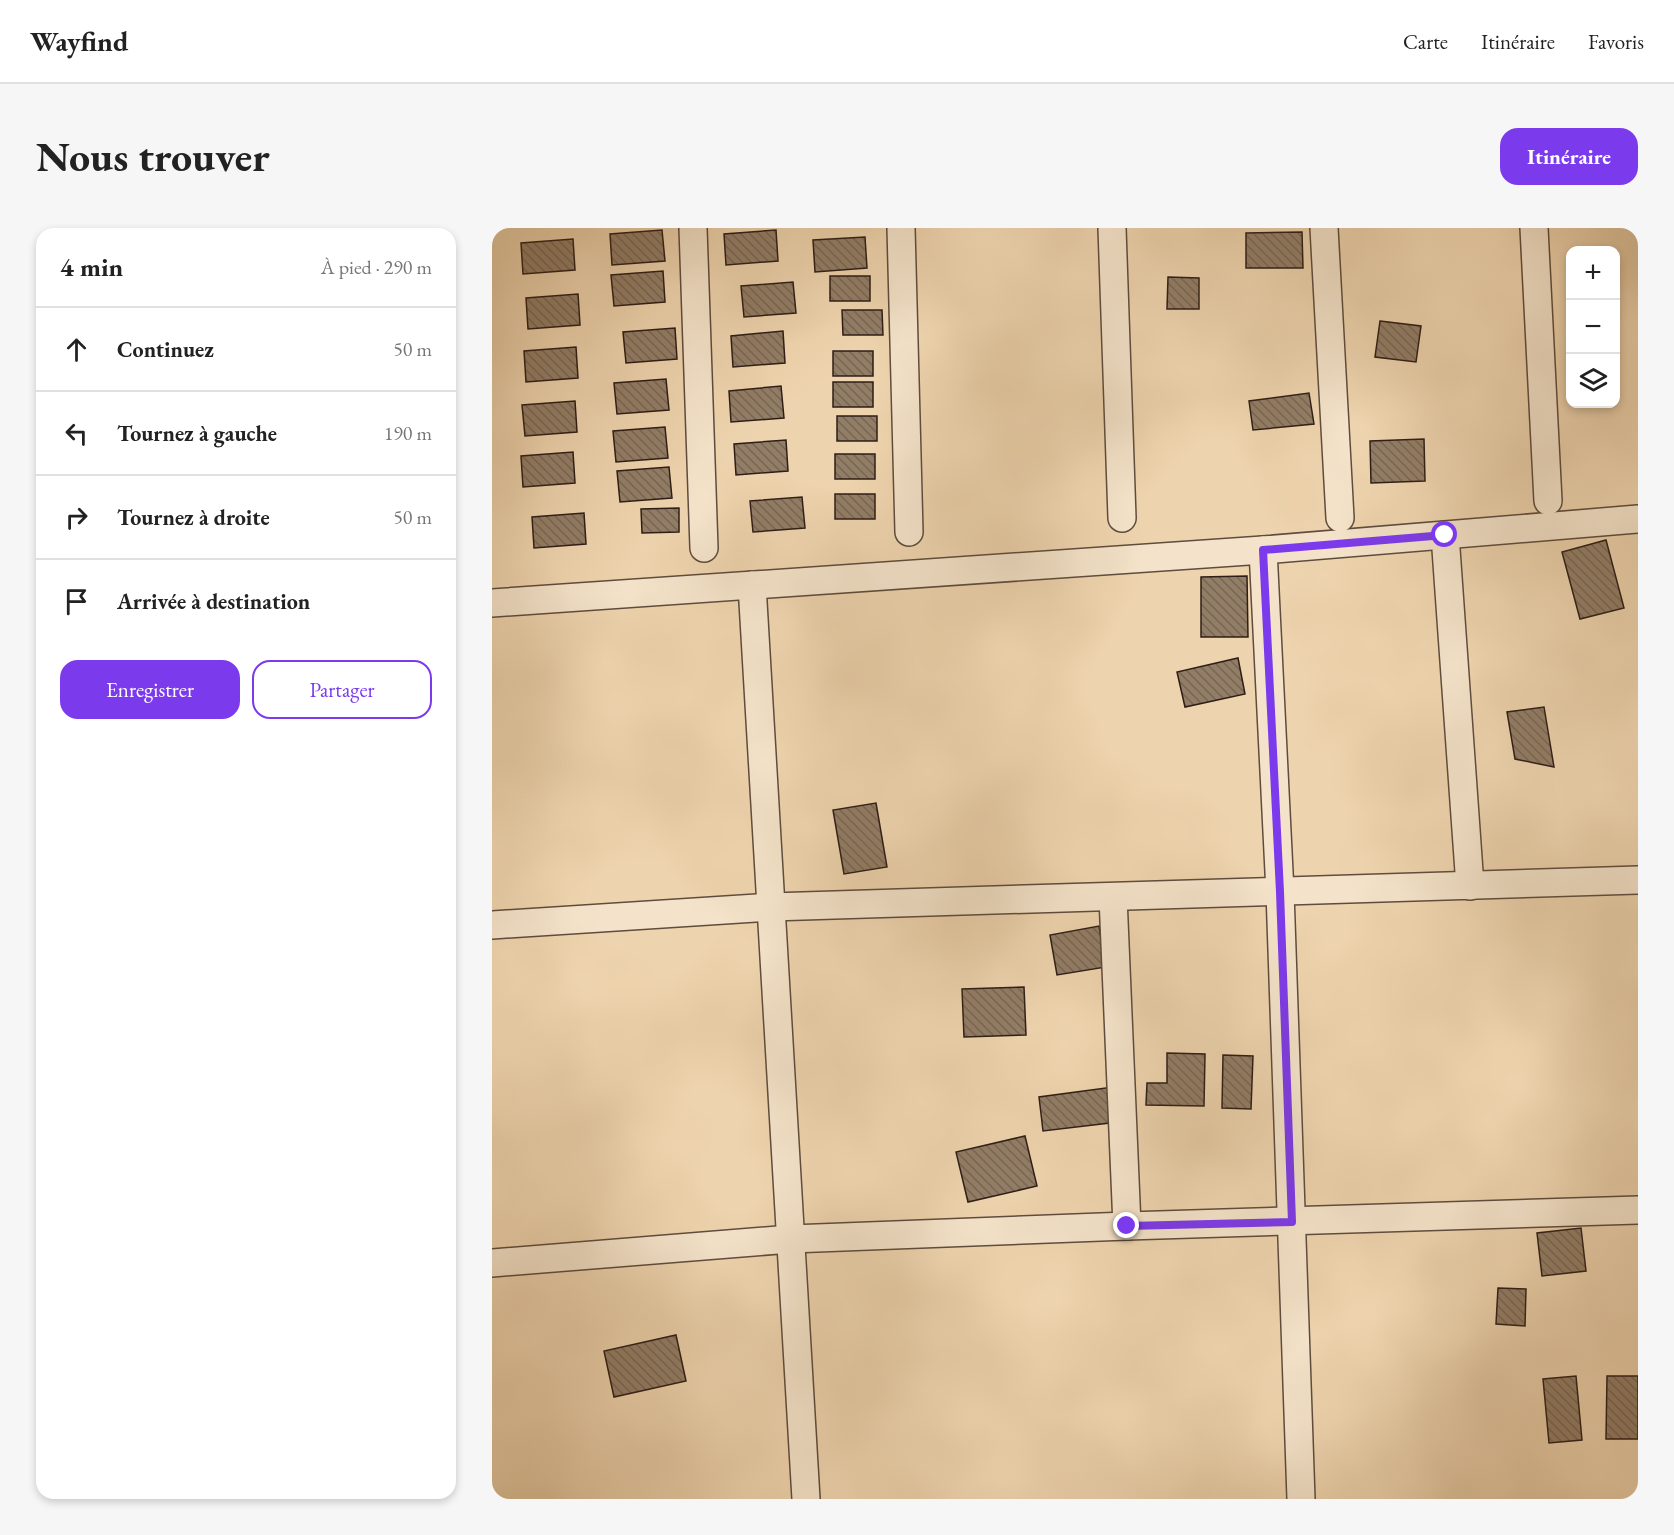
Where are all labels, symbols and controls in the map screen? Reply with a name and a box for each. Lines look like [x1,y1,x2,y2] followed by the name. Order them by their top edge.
[30,23,128,59] text: Wayfind
[1403,28,1448,55] text: Carte
[1481,28,1555,55] text: Itinéraire
[1588,28,1644,55] text: Favoris
[1500,128,1638,185] button: Itinéraire
[36,129,270,184] text: Nous trouver
[1566,246,1620,408] map controls
[1566,246,1620,300] button: +
[60,250,123,284] text: 4 min
[321,254,432,280] text: À pied · 290 m
[1566,300,1620,354] button: −
[60,333,93,366] icon: ahead
[117,335,214,364] text: Continuez
[393,336,432,362] text: 50 m
[1566,354,1620,408] button: layers
[60,417,93,450] icon: left
[117,419,277,448] text: Tournez à gauche
[384,420,432,446] text: 190 m
[60,501,93,534] icon: right
[117,503,270,532] text: Tournez à droite
[393,504,432,530] text: 50 m
[1431,521,1457,547] route start
[60,585,93,618] icon: arrive
[117,587,310,616] text: Arrivée à destination
[60,660,240,719] button: Enregistrer
[252,660,432,719] button: Partager
[1113,1212,1139,1238] route end

